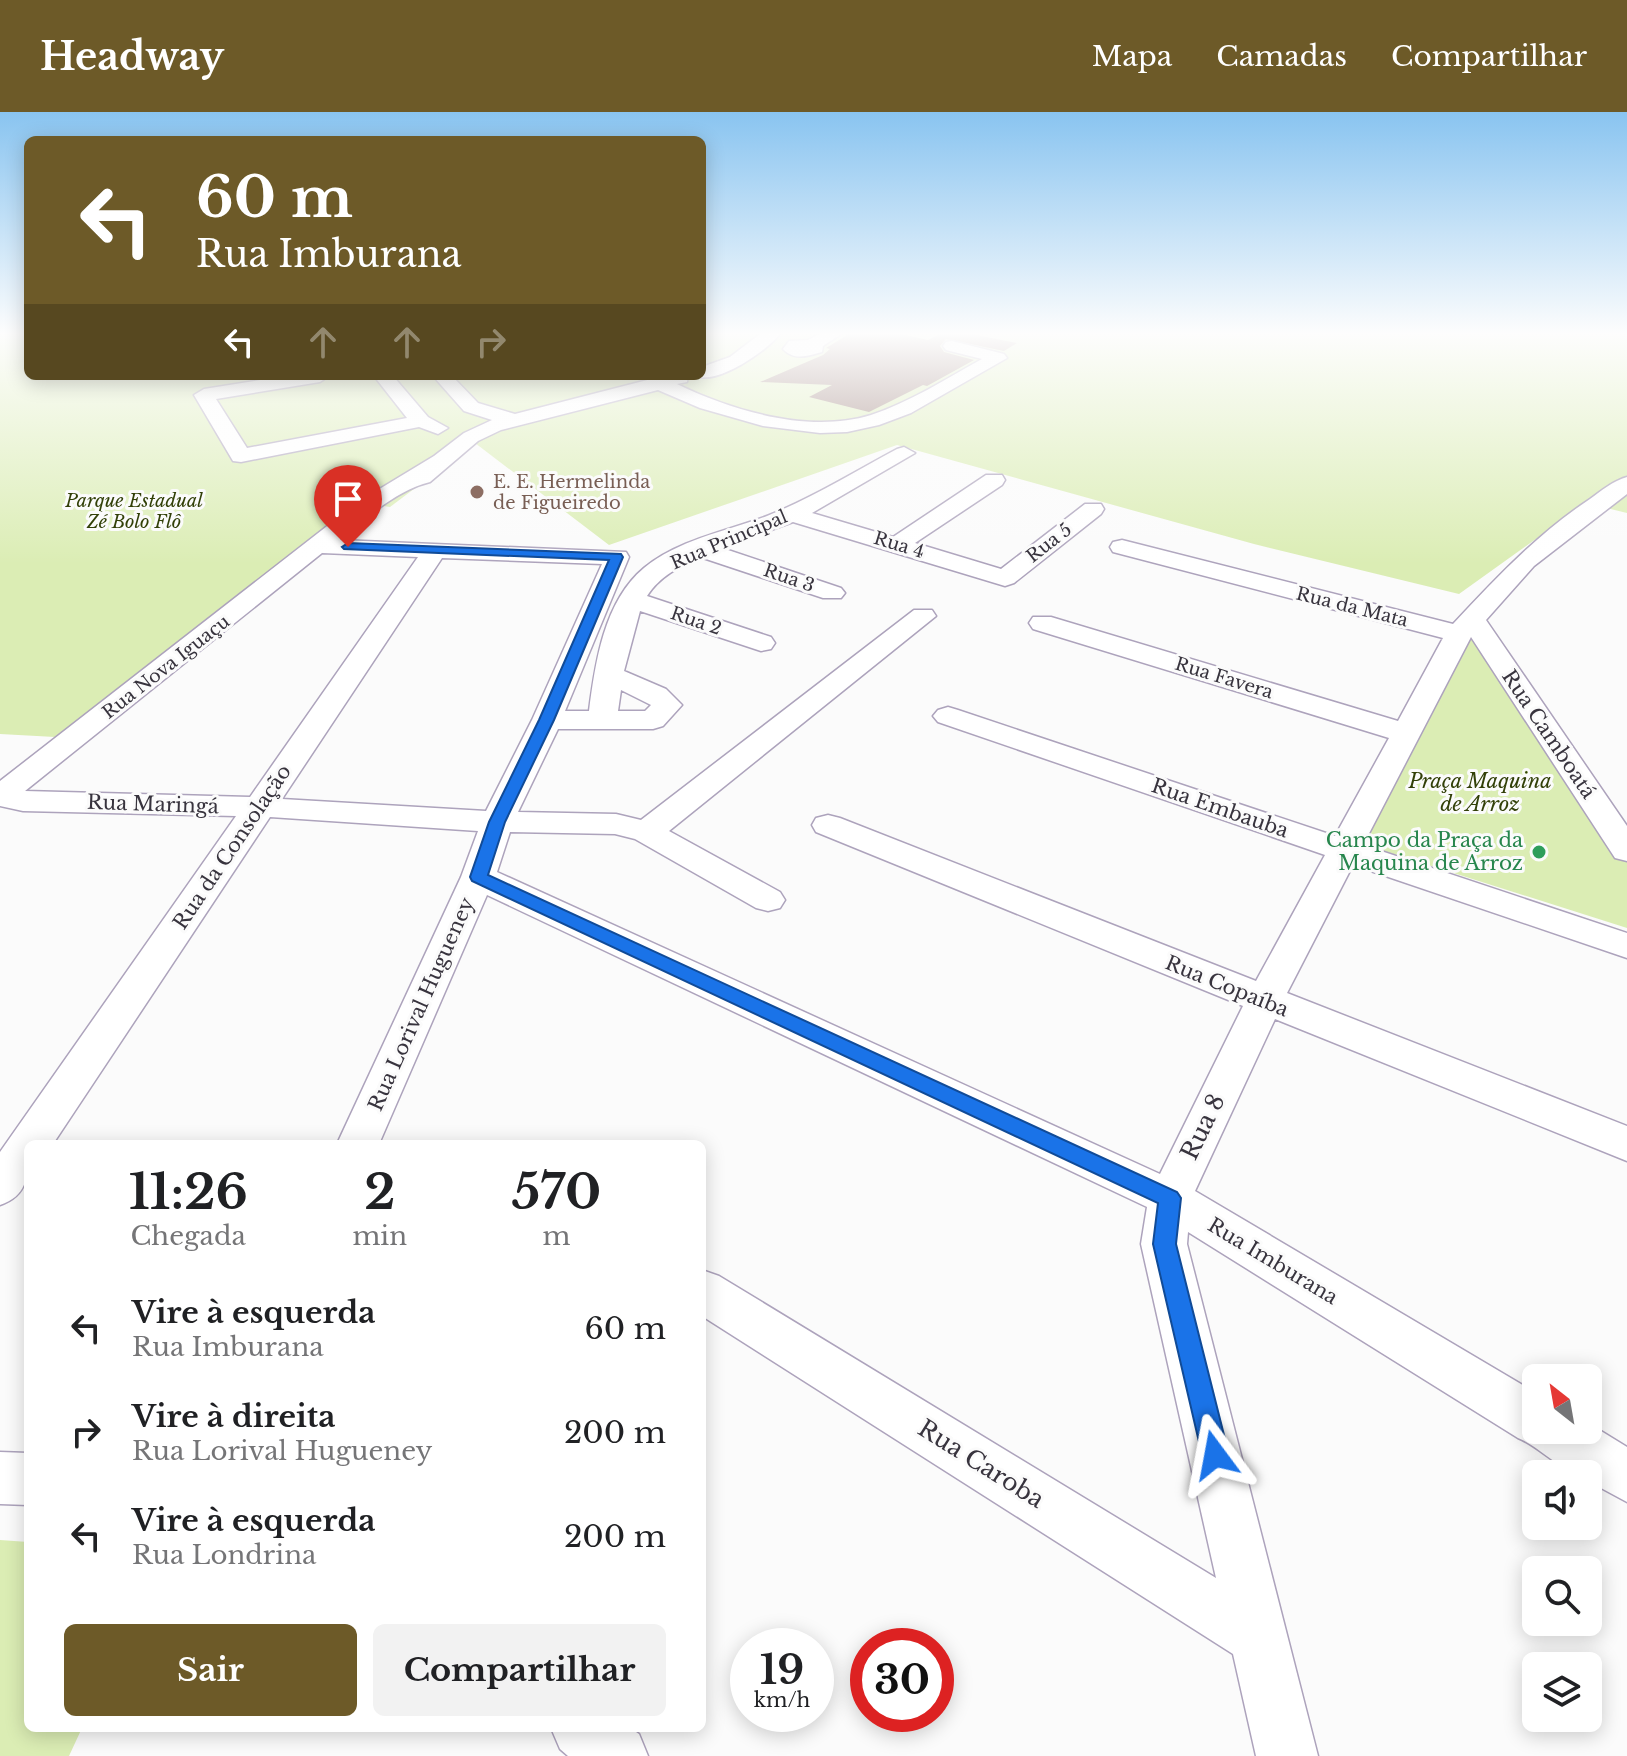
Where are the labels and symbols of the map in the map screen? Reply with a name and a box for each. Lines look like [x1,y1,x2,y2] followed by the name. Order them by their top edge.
[314,465,382,547] pin
[493,471,650,514] place label: E. E. Hermelinda de Figueiredo
[468,483,486,501] marker: E. E. Hermelinda de Figueiredo
[64,490,203,533] park label: Parque Estadual Zé Bolo Flô
[667,505,791,574] street label: Rua Principal
[1022,519,1076,567] street label: Rua 5
[871,527,927,563] street label: Rua 4
[761,559,817,597] street label: Rua 3
[1294,582,1410,632] street label: Rua da Mata
[668,602,724,640] street label: Rua 2
[98,610,234,724] street label: Rua Nova Iguaçu
[1172,653,1276,703] street label: Rua Favera
[1497,665,1601,804] street label: Rua Camboatá
[168,760,296,934] street label: Rua da Consolação
[1407,769,1552,816] park label: Praça Maquina de Arroz
[1148,773,1293,843] street label: Rua Embauba
[87,790,220,818] street label: Rua Maringá
[1326,828,1524,875] place label: Campo da Praça da Maquina de Arroz
[1530,843,1548,861] marker: Campo da Praça da Maquina de Arroz
[363,893,479,1114] street label: Rua Lorival Hugueney
[1162,950,1293,1022] street label: Rua Copaíba
[1174,1089,1231,1164] street label: Rua 8
[1204,1213,1343,1310] street label: Rua Imburana
[1522,1364,1602,1444] north arrow
[913,1413,1050,1514] street label: Rua Caroba
[1173,1413,1257,1497] position arrow
[850,1628,954,1732] speed limit sign: 30

